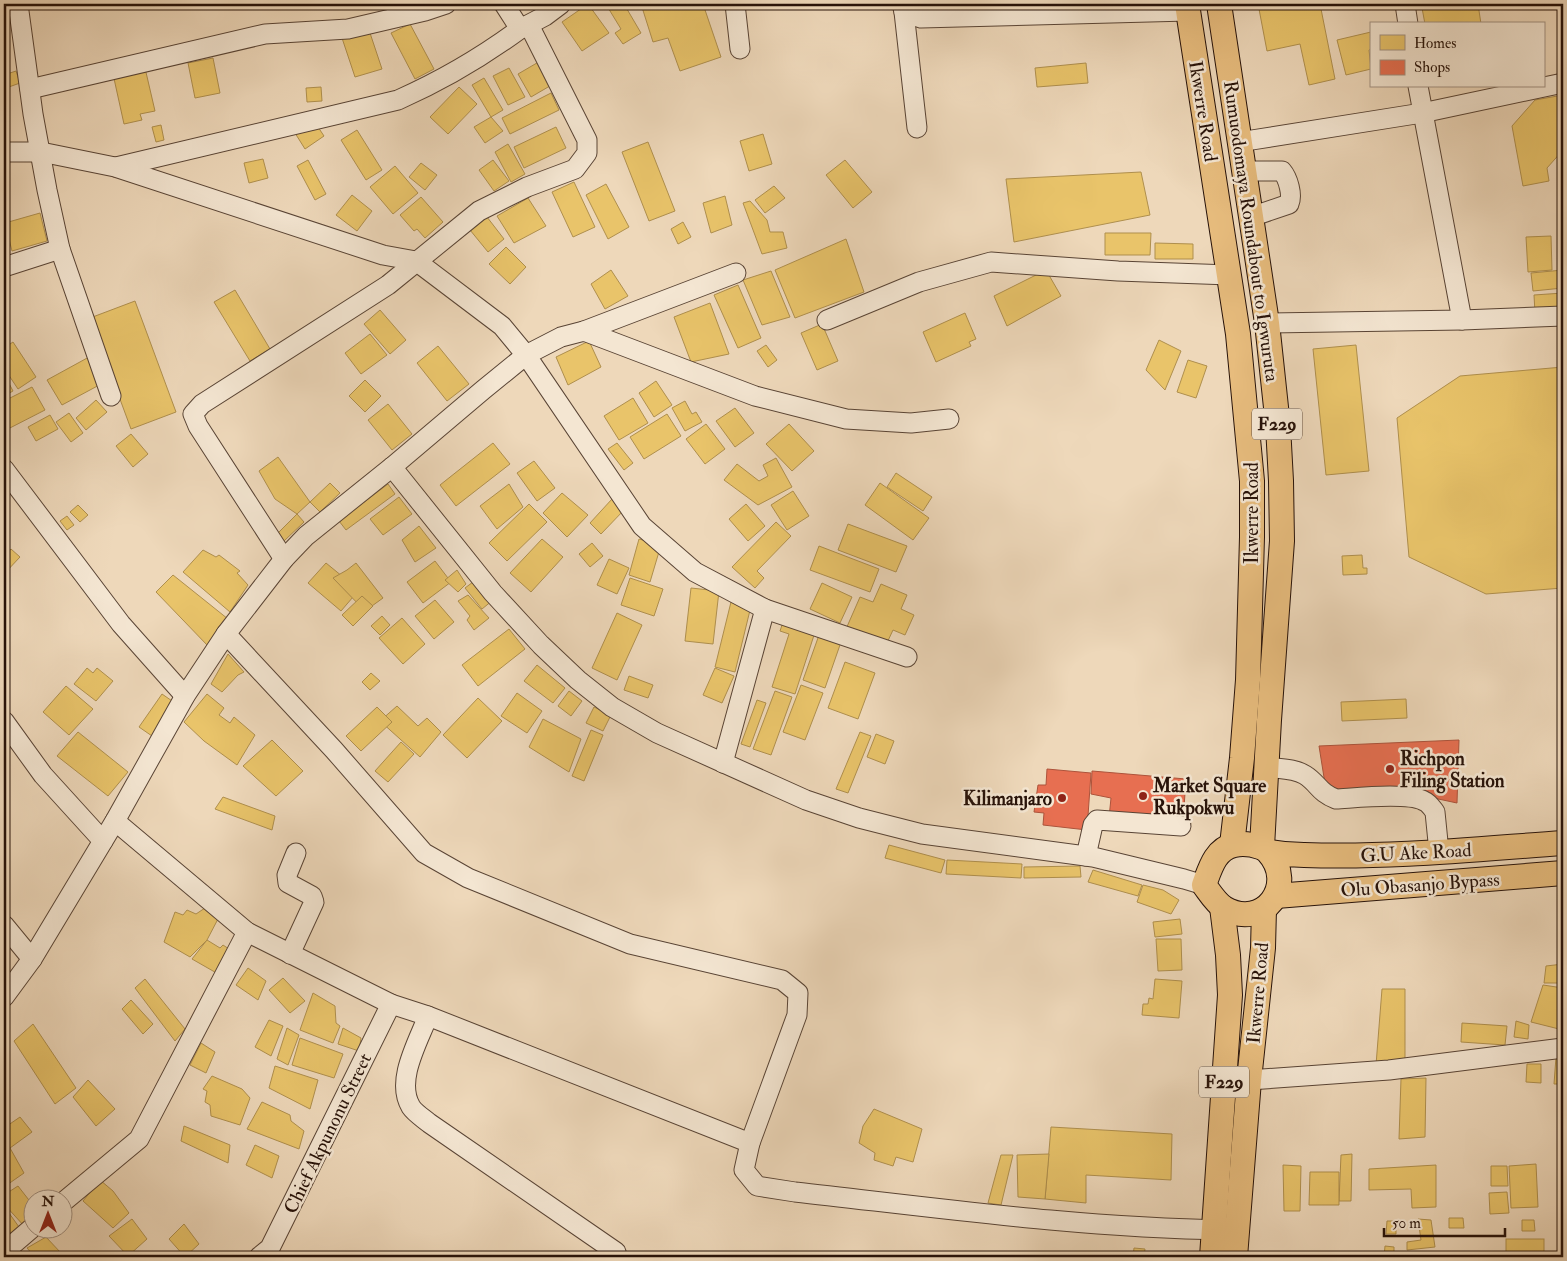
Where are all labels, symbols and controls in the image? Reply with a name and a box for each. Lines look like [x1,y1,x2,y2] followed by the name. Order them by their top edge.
[1370,22,1544,88] legend
[1414,34,1456,53] text: Homes
[1414,58,1450,78] text: Shops
[1183,59,1223,164] street label: Ikwerre Road
[1218,79,1284,384] street label: Rumuodomaya Roundabout to Igwuruta
[1252,408,1302,439] road number: F229
[1240,461,1264,564] street label: Ikwerre Road
[1400,747,1505,794] place label: Richpon Filing Station
[1384,763,1396,775] marker: Richpon Filing Station
[1152,774,1266,821] place label: Market Square Rukpokwu
[963,787,1052,811] place label: Kilimanjaro
[1137,790,1149,802] marker: Market Square Rukpokwu
[1056,792,1068,804] marker: Kilimanjaro
[1360,838,1473,868] street label: G.U Ake Road
[1340,867,1500,904] street label: Olu Obasanjo Bypass
[1242,941,1274,1045] street label: Ikwerre Road
[279,1049,378,1218] street label: Chief Akpunonu Street
[1199,1066,1249,1098] road number: F229
[22,1188,72,1238] north arrow
[41,1193,55,1210] text: N
[1384,1206,1506,1238] scale bar
[1392,1214,1421,1233] text: 50 m

